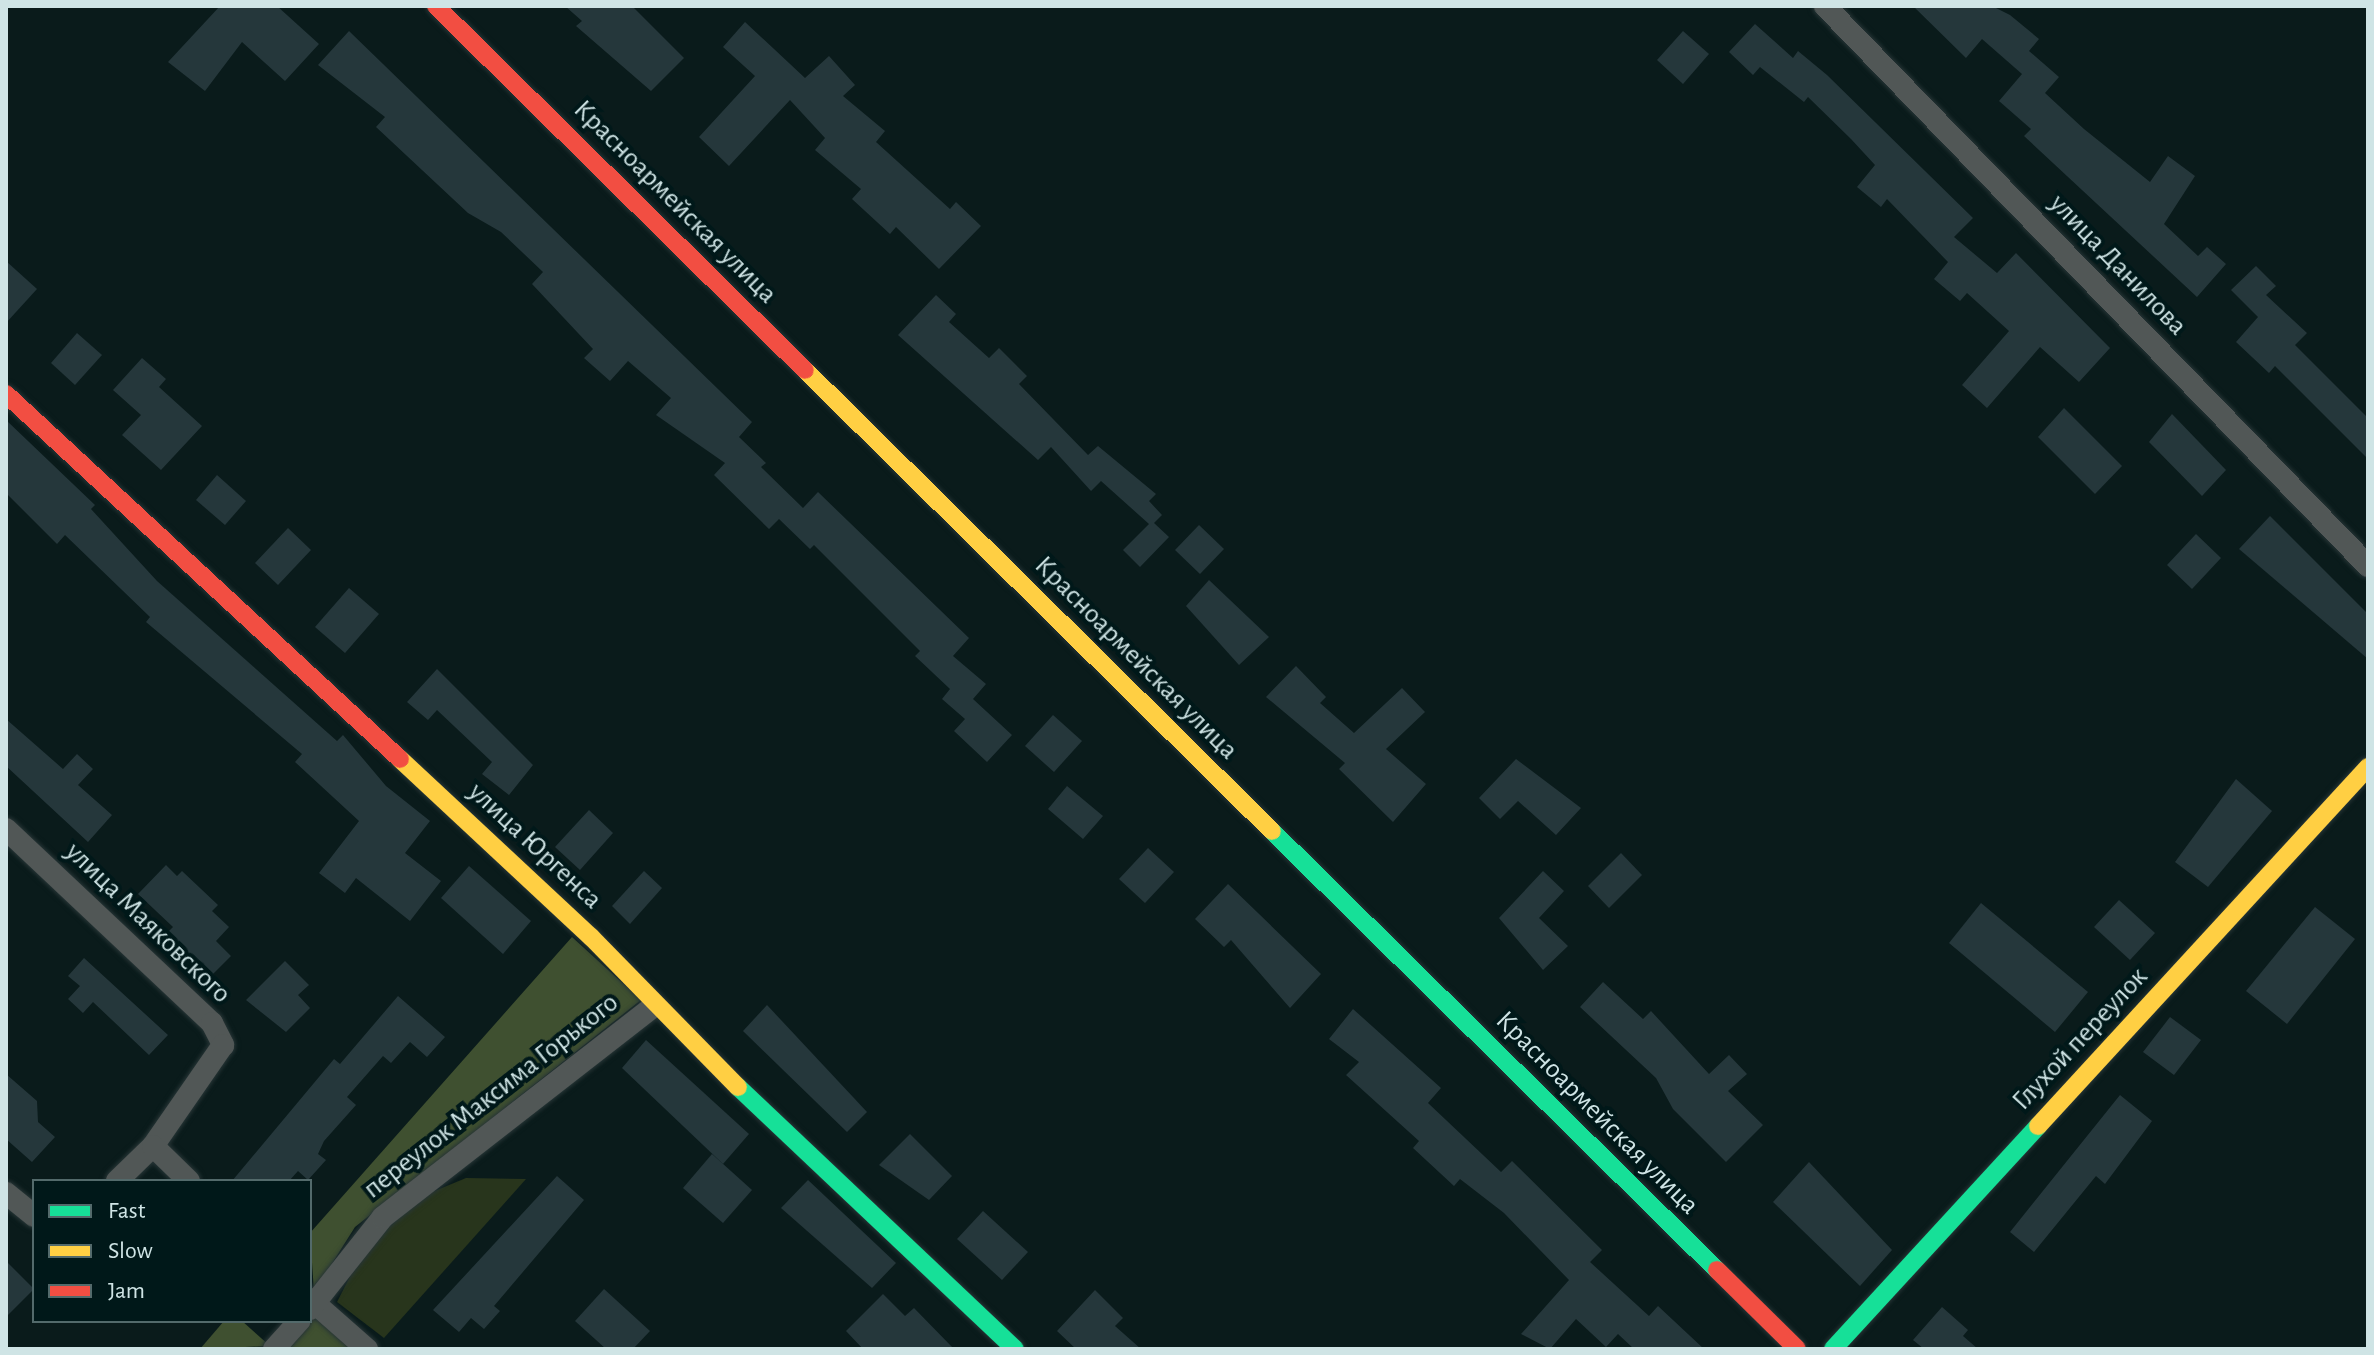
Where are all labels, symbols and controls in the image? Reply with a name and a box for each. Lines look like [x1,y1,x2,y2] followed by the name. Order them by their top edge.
[566,93,784,311] street label: Красноармейская улица
[2042,187,2194,343] street label: улица Данилова
[1027,549,1245,767] street label: Красноармейская улица
[461,776,609,916] street label: улица Юргенса
[58,835,238,1011] street label: улица Маяковского
[2005,960,2155,1118] street label: Глухой переулок
[357,986,625,1206] street label: переулок Максима Горького
[1488,1004,1706,1222] street label: Красноармейская улица
[32,1179,312,1323] legend
[108,1199,145,1223] text: Fast
[108,1239,153,1263] text: Slow
[108,1279,145,1303] text: Jam

